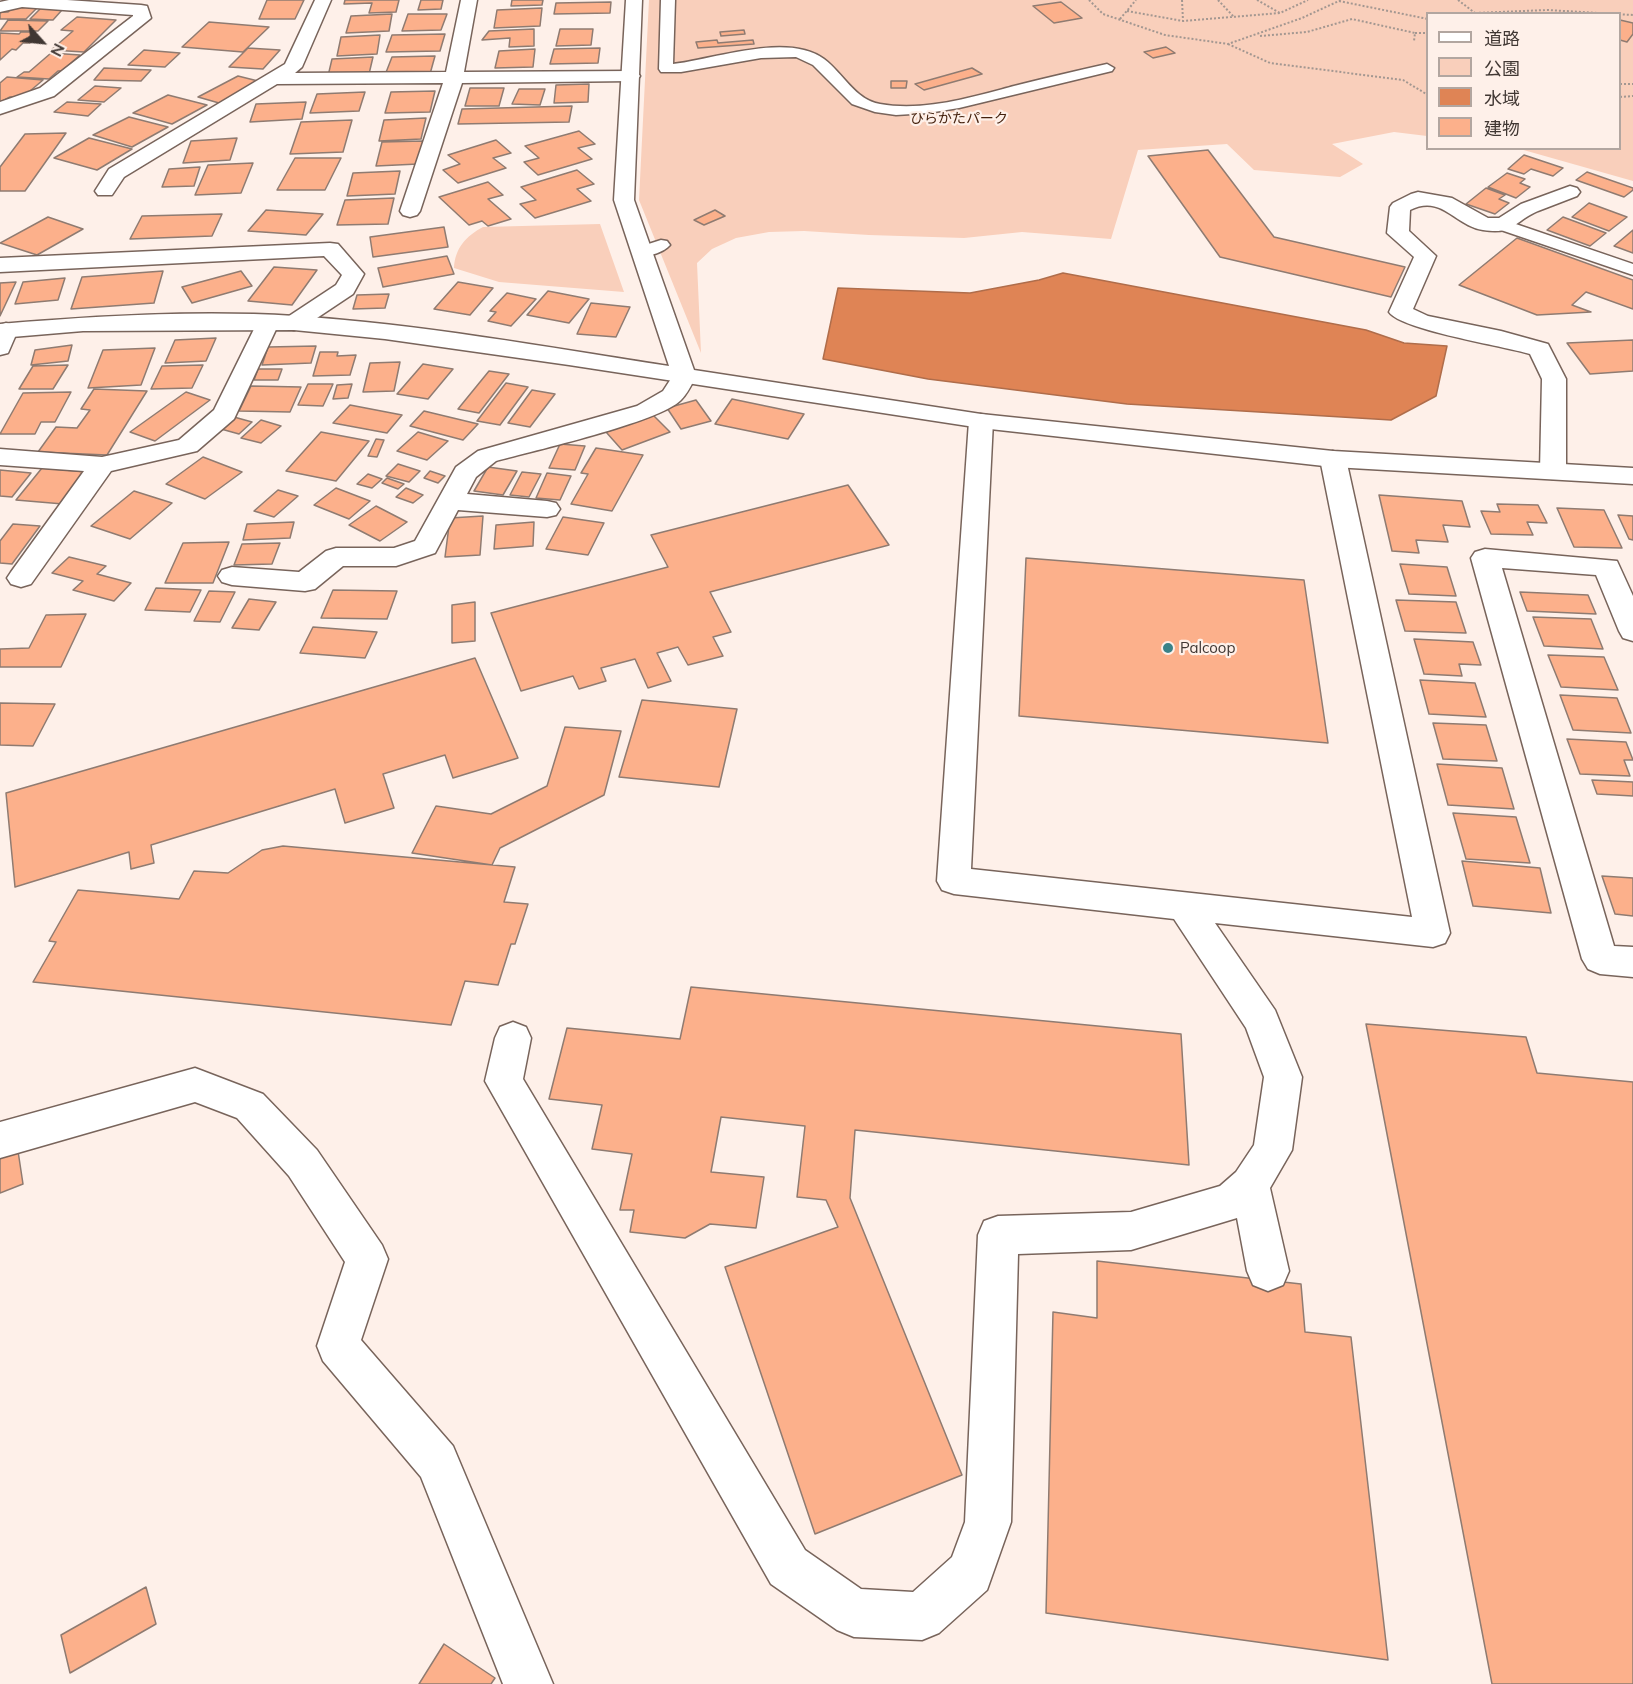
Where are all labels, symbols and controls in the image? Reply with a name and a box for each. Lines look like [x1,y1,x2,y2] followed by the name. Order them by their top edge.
[12,12,72,72] north arrow
[1426,12,1621,150] legend
[1484,27,1520,50] text: 道路
[46,40,70,60] text: N
[1484,57,1520,80] text: 公園
[1484,87,1520,110] text: 水域
[910,111,1008,127] park label: ひらかたパーク
[1484,117,1520,140] text: 建物
[1180,639,1235,657] place label: Palcoop
[1161,641,1175,655] marker: Palcoop

